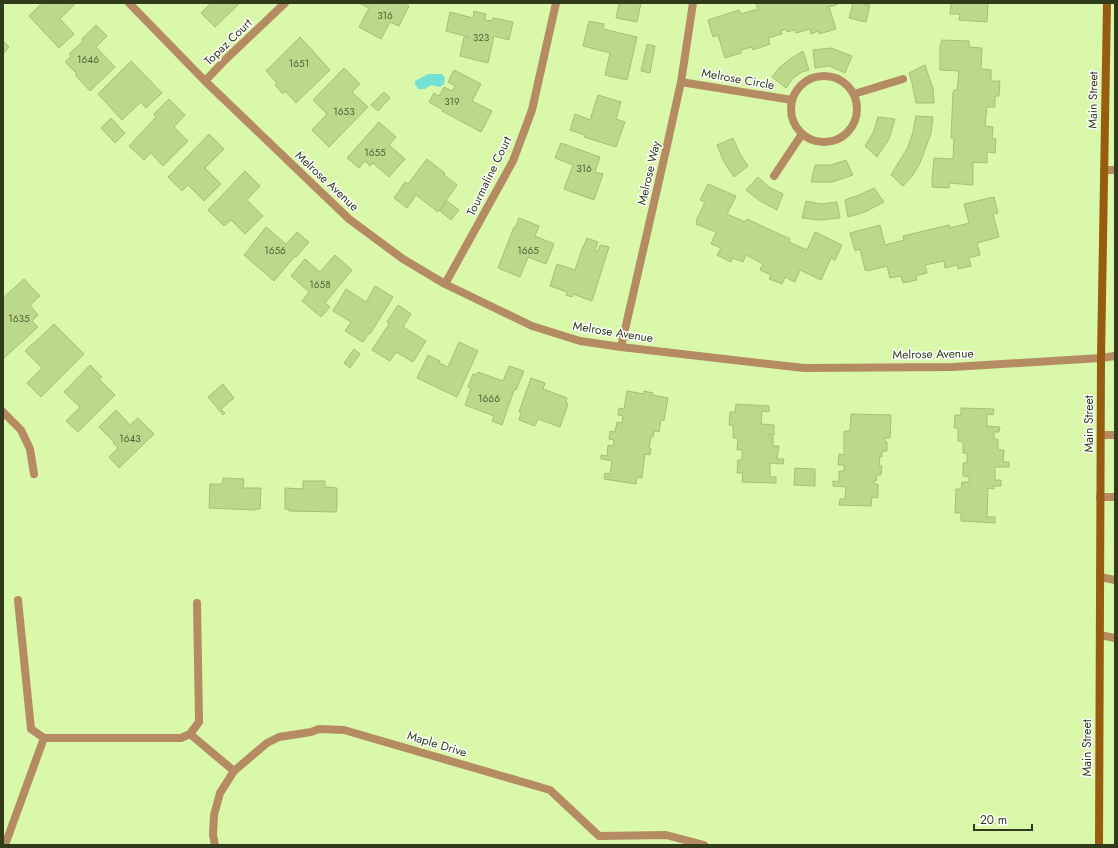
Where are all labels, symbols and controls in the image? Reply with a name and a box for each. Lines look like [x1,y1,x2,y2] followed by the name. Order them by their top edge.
[377,8,393,23] house number: 316
[200,14,256,70] street label: Topaz Court
[473,30,490,45] house number: 323
[77,52,99,67] house number: 1646
[289,56,309,71] house number: 1651
[700,64,776,94] street label: Melrose Circle
[1084,71,1102,129] street label: Main Street
[444,94,460,109] house number: 319
[333,104,355,119] house number: 1653
[462,133,516,219] street label: Tourmaline Court
[633,138,665,207] street label: Melrose Way
[364,145,386,160] house number: 1655
[291,147,363,215] street label: Melrose Avenue
[576,161,592,176] house number: 316
[264,243,286,258] house number: 1656
[517,243,539,258] house number: 1665
[309,277,331,292] house number: 1658
[8,311,30,326] house number: 1635
[572,317,654,347] street label: Melrose Avenue
[892,344,974,364] street label: Melrose Avenue
[478,391,500,406] house number: 1666
[1080,395,1098,453] street label: Main Street
[119,431,141,446] house number: 1643
[1078,719,1096,777] street label: Main Street
[405,726,469,762] street label: Maple Drive
[974,806,1032,832] scale bar
[980,811,1007,829] text: 20 m

